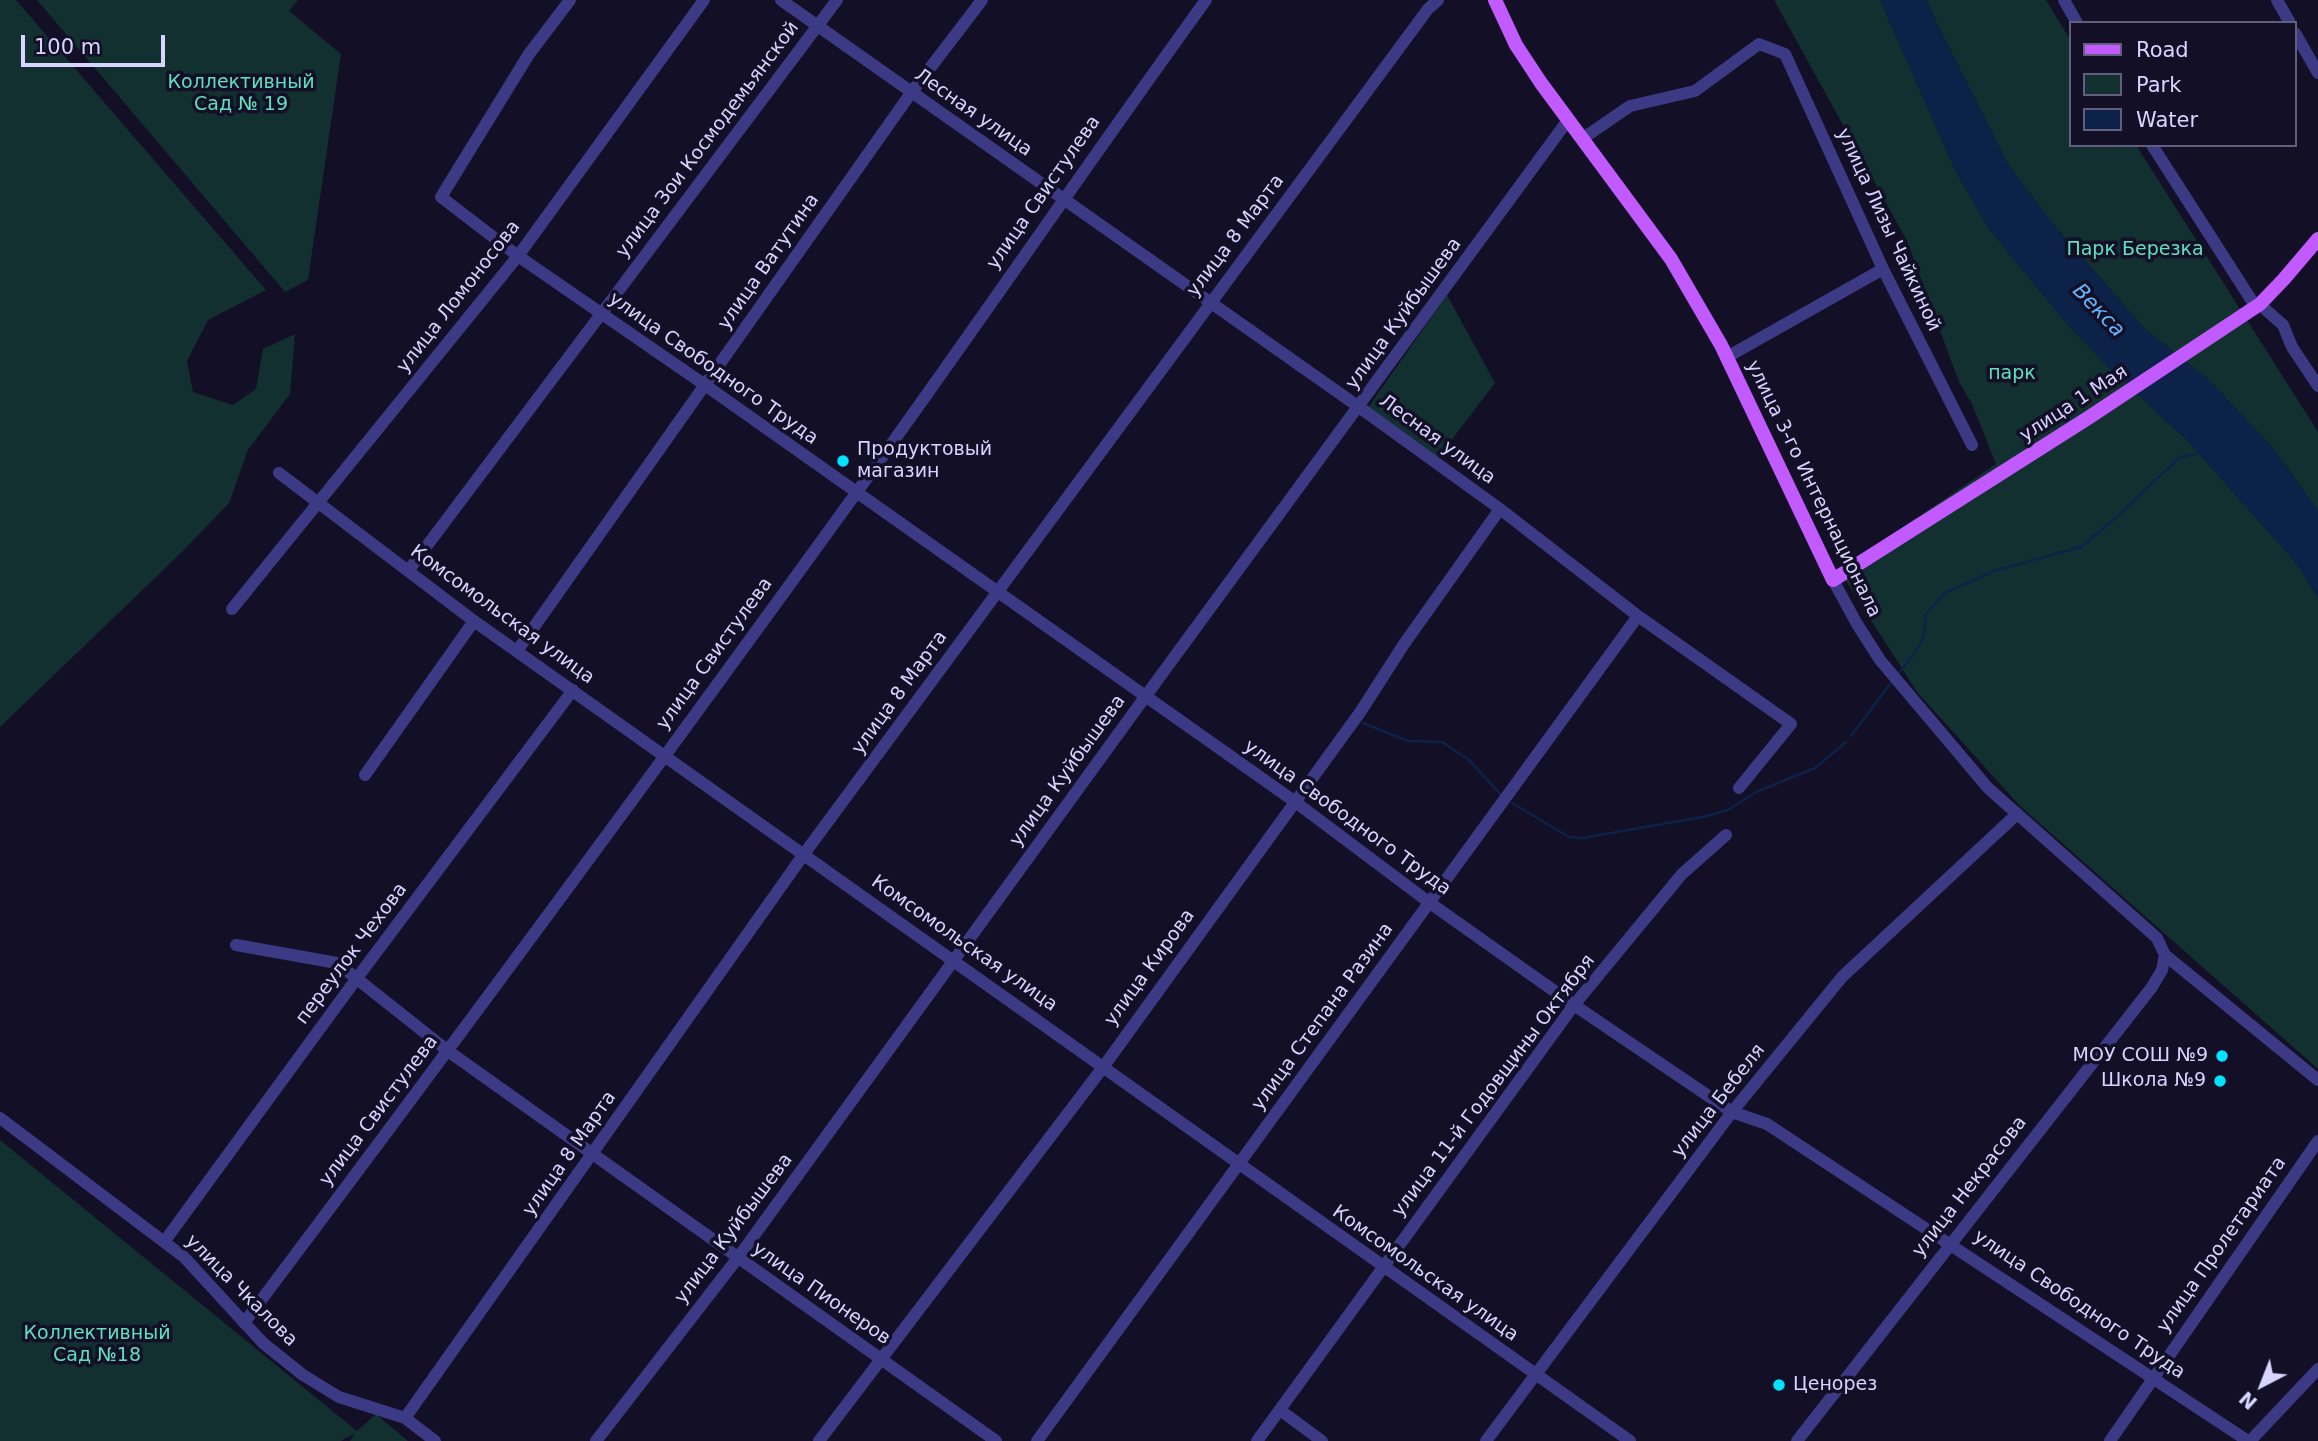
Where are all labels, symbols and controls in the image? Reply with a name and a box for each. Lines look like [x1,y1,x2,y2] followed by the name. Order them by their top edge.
[612,17,804,263] street label: улица Зои Космодемьянской
[24,21,168,65] scale bar
[2070,21,2297,147] legend
[34,35,101,59] text: 100 m
[2136,38,2189,62] text: Road
[910,64,1036,162] street label: Лесная улица
[168,72,314,116] park label: Коллективный Сад № 19
[2136,73,2181,97] text: Park
[2136,108,2198,132] text: Water
[982,112,1106,274] street label: улица Свистулева
[1831,125,1945,335] street label: улица Лизы Чайкиной
[1183,170,1289,302] street label: улица 8 Марта
[714,190,824,334] street label: улица Ватутина
[392,216,526,378] street label: улица Ломоносова
[1341,234,1467,394] street label: улица Куйбышева
[2066,239,2204,261] park label: Парк Березка
[2067,279,2129,343] water label: Векса
[604,288,822,450] street label: улица Свободного Труда
[1741,357,1885,621] street label: улица 3-го Интернационала
[2016,361,2132,447] street label: улица 1 Мая
[1988,363,2036,385] park label: парк
[1374,390,1500,490] street label: Лесная улица
[857,439,992,483] place label: Продуктовый магазин
[835,453,851,469] marker: Продуктовый магазин
[405,540,599,690] street label: Комсомольская улица
[652,573,778,735] street label: улица Свистулева
[847,627,953,759] street label: улица 8 Марта
[1005,691,1131,851] street label: улица Куйбышева
[1239,735,1455,901] street label: улица Свободного Труда
[866,871,1062,1017] street label: Комсомольская улица
[291,879,413,1029] street label: переулок Чехова
[1100,905,1200,1031] street label: улица Кирова
[1247,919,1399,1115] street label: улица Степана Разина
[1388,950,1600,1222] street label: улица 11-й Годовщины Октября
[315,1031,443,1191] street label: улица Свистулева
[1668,1040,1770,1162] street label: улица Бебеля
[2073,1045,2208,1067] place label: МОУ СОШ №9
[2214,1048,2230,1064] marker: МОУ СОШ №9
[2101,1070,2206,1092] place label: Школа №9
[2212,1073,2228,1089] marker: Школа №9
[518,1087,622,1221] street label: улица 8 Марта
[1908,1112,2032,1262] street label: улица Некрасова
[670,1149,798,1309] street label: улица Куйбышева
[2153,1153,2291,1337] street label: улица Пролетариата
[1327,1201,1523,1347] street label: Комсомольская улица
[1969,1226,2189,1384] street label: улица Свободного Труда
[180,1230,302,1352] street label: улица Чкалова
[747,1238,895,1350] street label: улица Пионеров
[24,1323,170,1367] park label: Коллективный Сад №18
[2227,1350,2297,1420] north arrow
[1793,1374,1877,1396] place label: Ценорез
[1771,1377,1787,1393] marker: Ценорез
[2235,1387,2261,1414] text: N

